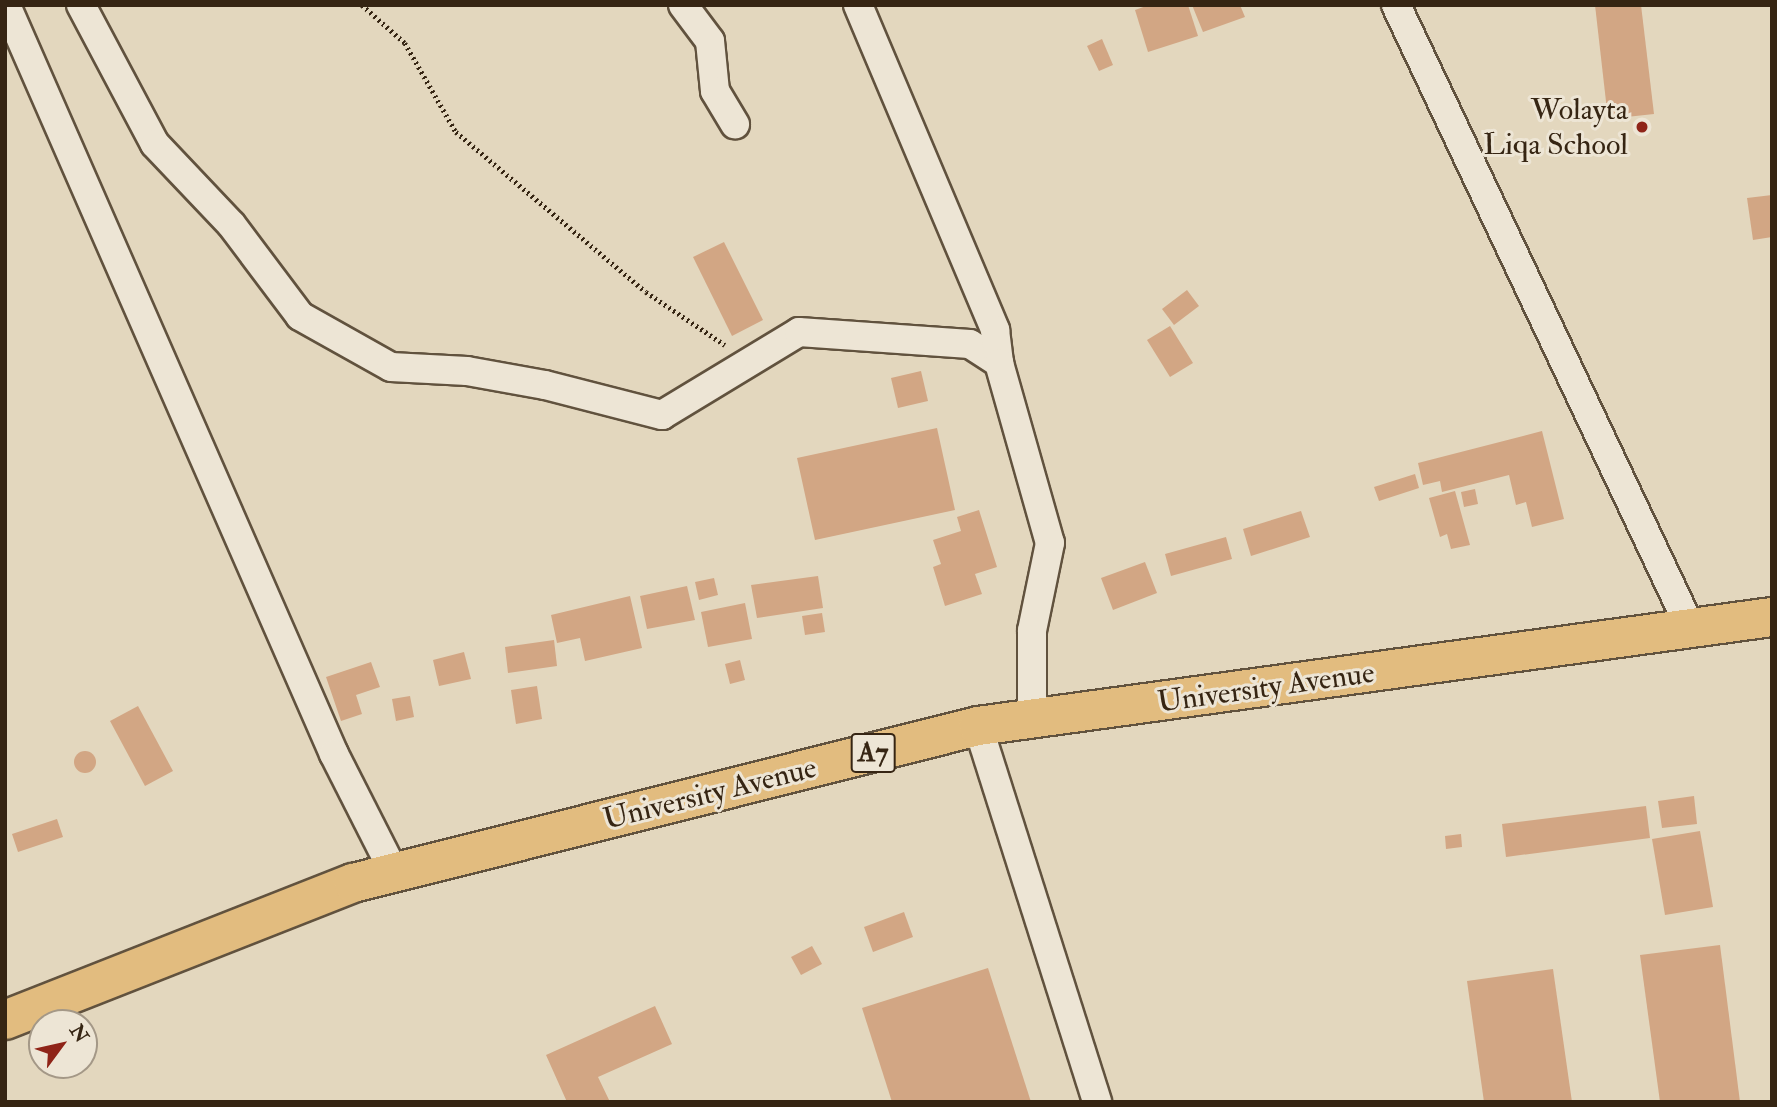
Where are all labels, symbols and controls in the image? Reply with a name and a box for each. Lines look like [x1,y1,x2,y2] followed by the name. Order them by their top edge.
[1483,92,1628,162] place label: Wolayta Liqa School
[1634,119,1650,135] marker: Wolayta Liqa School
[1155,655,1377,721] street label: University Avenue
[850,728,896,778] road number: A7
[600,750,820,838] street label: University Avenue
[28,1009,98,1079] north arrow
[64,1020,94,1047] text: N

